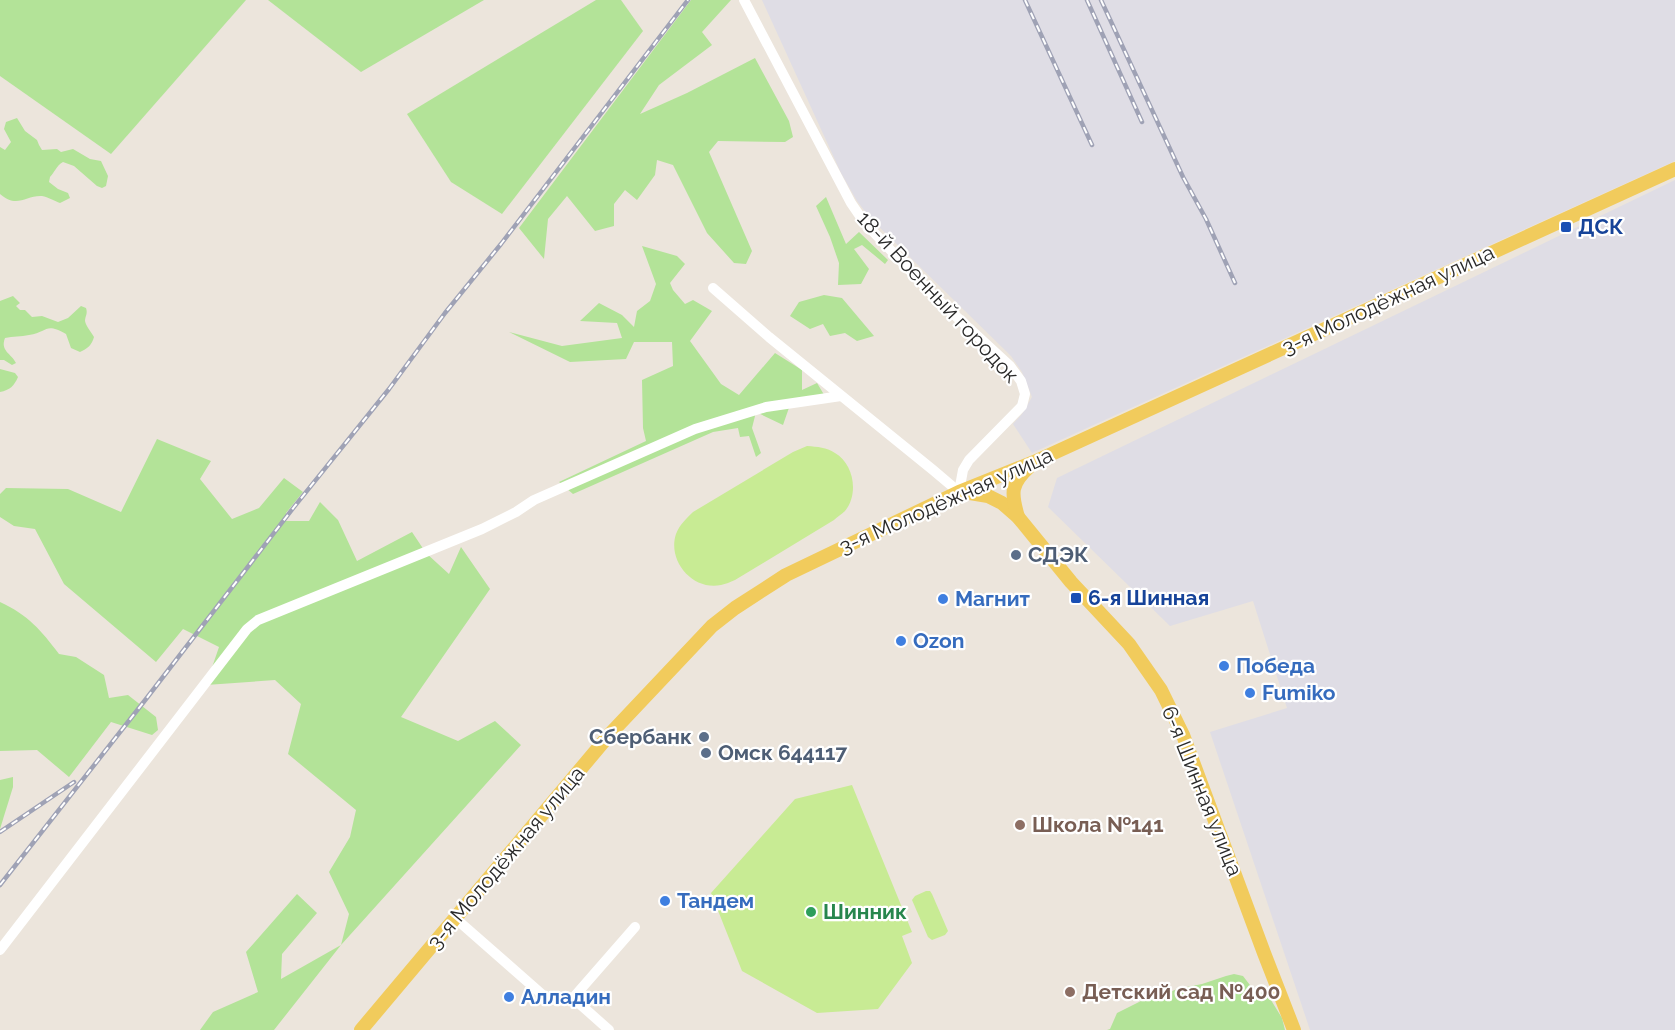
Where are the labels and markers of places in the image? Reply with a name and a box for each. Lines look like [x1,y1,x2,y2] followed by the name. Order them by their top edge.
[1578,214,1624,239] place label: ДСК
[1559,220,1573,234] marker: ДСК
[1028,542,1089,567] place label: СДЭК
[1009,548,1023,562] marker: СДЭК
[1088,585,1209,610] place label: 6-я Шинная
[955,586,1031,611] place label: Магнит
[1069,591,1083,605] marker: 6-я Шинная
[936,592,950,606] marker: Магнит
[913,628,964,653] place label: Ozon
[894,634,908,648] marker: Ozon
[1236,653,1315,678] place label: Победа
[1217,659,1231,673] marker: Победа
[1262,680,1336,705] place label: Fumiko
[1243,686,1257,700] marker: Fumiko
[589,724,692,749] place label: Сбербанк
[697,730,711,744] marker: Сбербанк
[718,740,847,765] place label: Омск 644117
[699,746,713,760] marker: Омск 644117
[1032,812,1164,837] place label: Школа №141
[1013,818,1027,832] marker: Школа №141
[677,888,754,913] place label: Тандем
[658,894,672,908] marker: Тандем
[823,899,907,924] place label: Шинник
[804,905,818,919] marker: Шинник
[1082,979,1280,1004] place label: Детский сад №400
[521,984,611,1009] place label: Алладин
[1063,985,1077,999] marker: Детский сад №400
[502,990,516,1004] marker: Алладин

